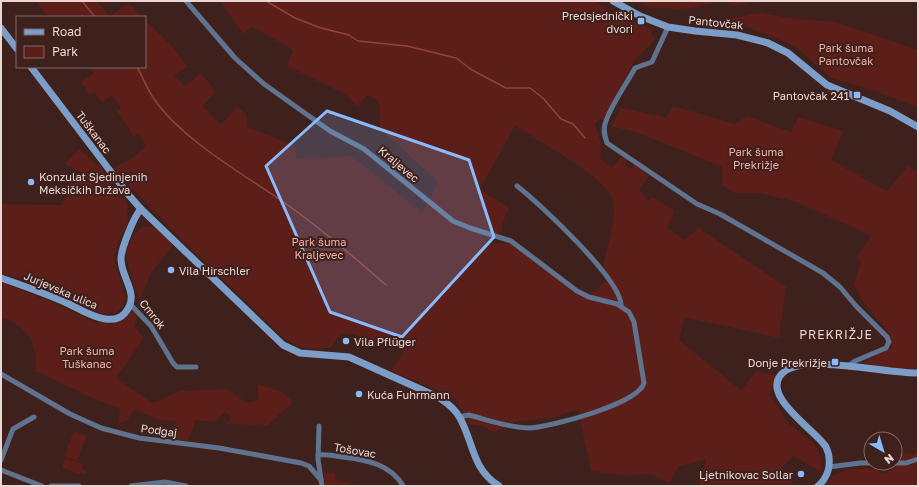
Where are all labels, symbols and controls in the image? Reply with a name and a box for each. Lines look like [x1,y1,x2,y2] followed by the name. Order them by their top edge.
[562,9,633,35] place label: Predsjednički dvori
[688,13,744,31] street label: Pantovčak
[16,16,146,68] legend
[636,16,646,26] marker: Predsjednički dvori
[52,24,81,39] text: Road
[818,41,874,67] park label: Park šuma Pantovčak
[52,44,78,59] text: Park
[773,89,849,102] place label: Pantovčak 241
[852,90,862,100] marker: Pantovčak 241
[74,108,114,156] street label: Tuškanac
[376,143,422,185] street label: Kraljevec
[729,145,784,171] park label: Park šuma Prekrižje
[39,170,147,196] place label: Konzulat Sjedinjenih Meksičkih Država
[26,177,36,187] marker: Konzulat Sjedinjenih Meksičkih Država
[292,235,347,261] park label: Park šuma Kraljevec
[179,264,251,277] place label: Vila Hirschler
[166,265,176,275] marker: Vila Hirschler
[22,269,100,311] street label: Jurjevska ulica
[137,297,169,331] street label: Cmrok
[799,327,873,342] district label: PREKRIŽJE
[354,335,416,348] place label: Vila Pflüger
[341,336,351,346] marker: Vila Pflüger
[60,344,115,370] park label: Park šuma Tuškanac
[748,356,827,369] place label: Donje Prekrižje
[830,357,840,367] marker: Donje Prekrižje
[367,388,450,401] place label: Kuća Fuhrmann
[354,389,364,399] marker: Kuća Fuhrmann
[140,421,178,439] street label: Podgaj
[863,431,903,471] north arrow
[333,440,377,460] street label: Tošovac
[882,452,897,467] text: N
[699,468,794,481] place label: Ljetnikovac Sollar
[796,469,806,479] marker: Ljetnikovac Sollar

